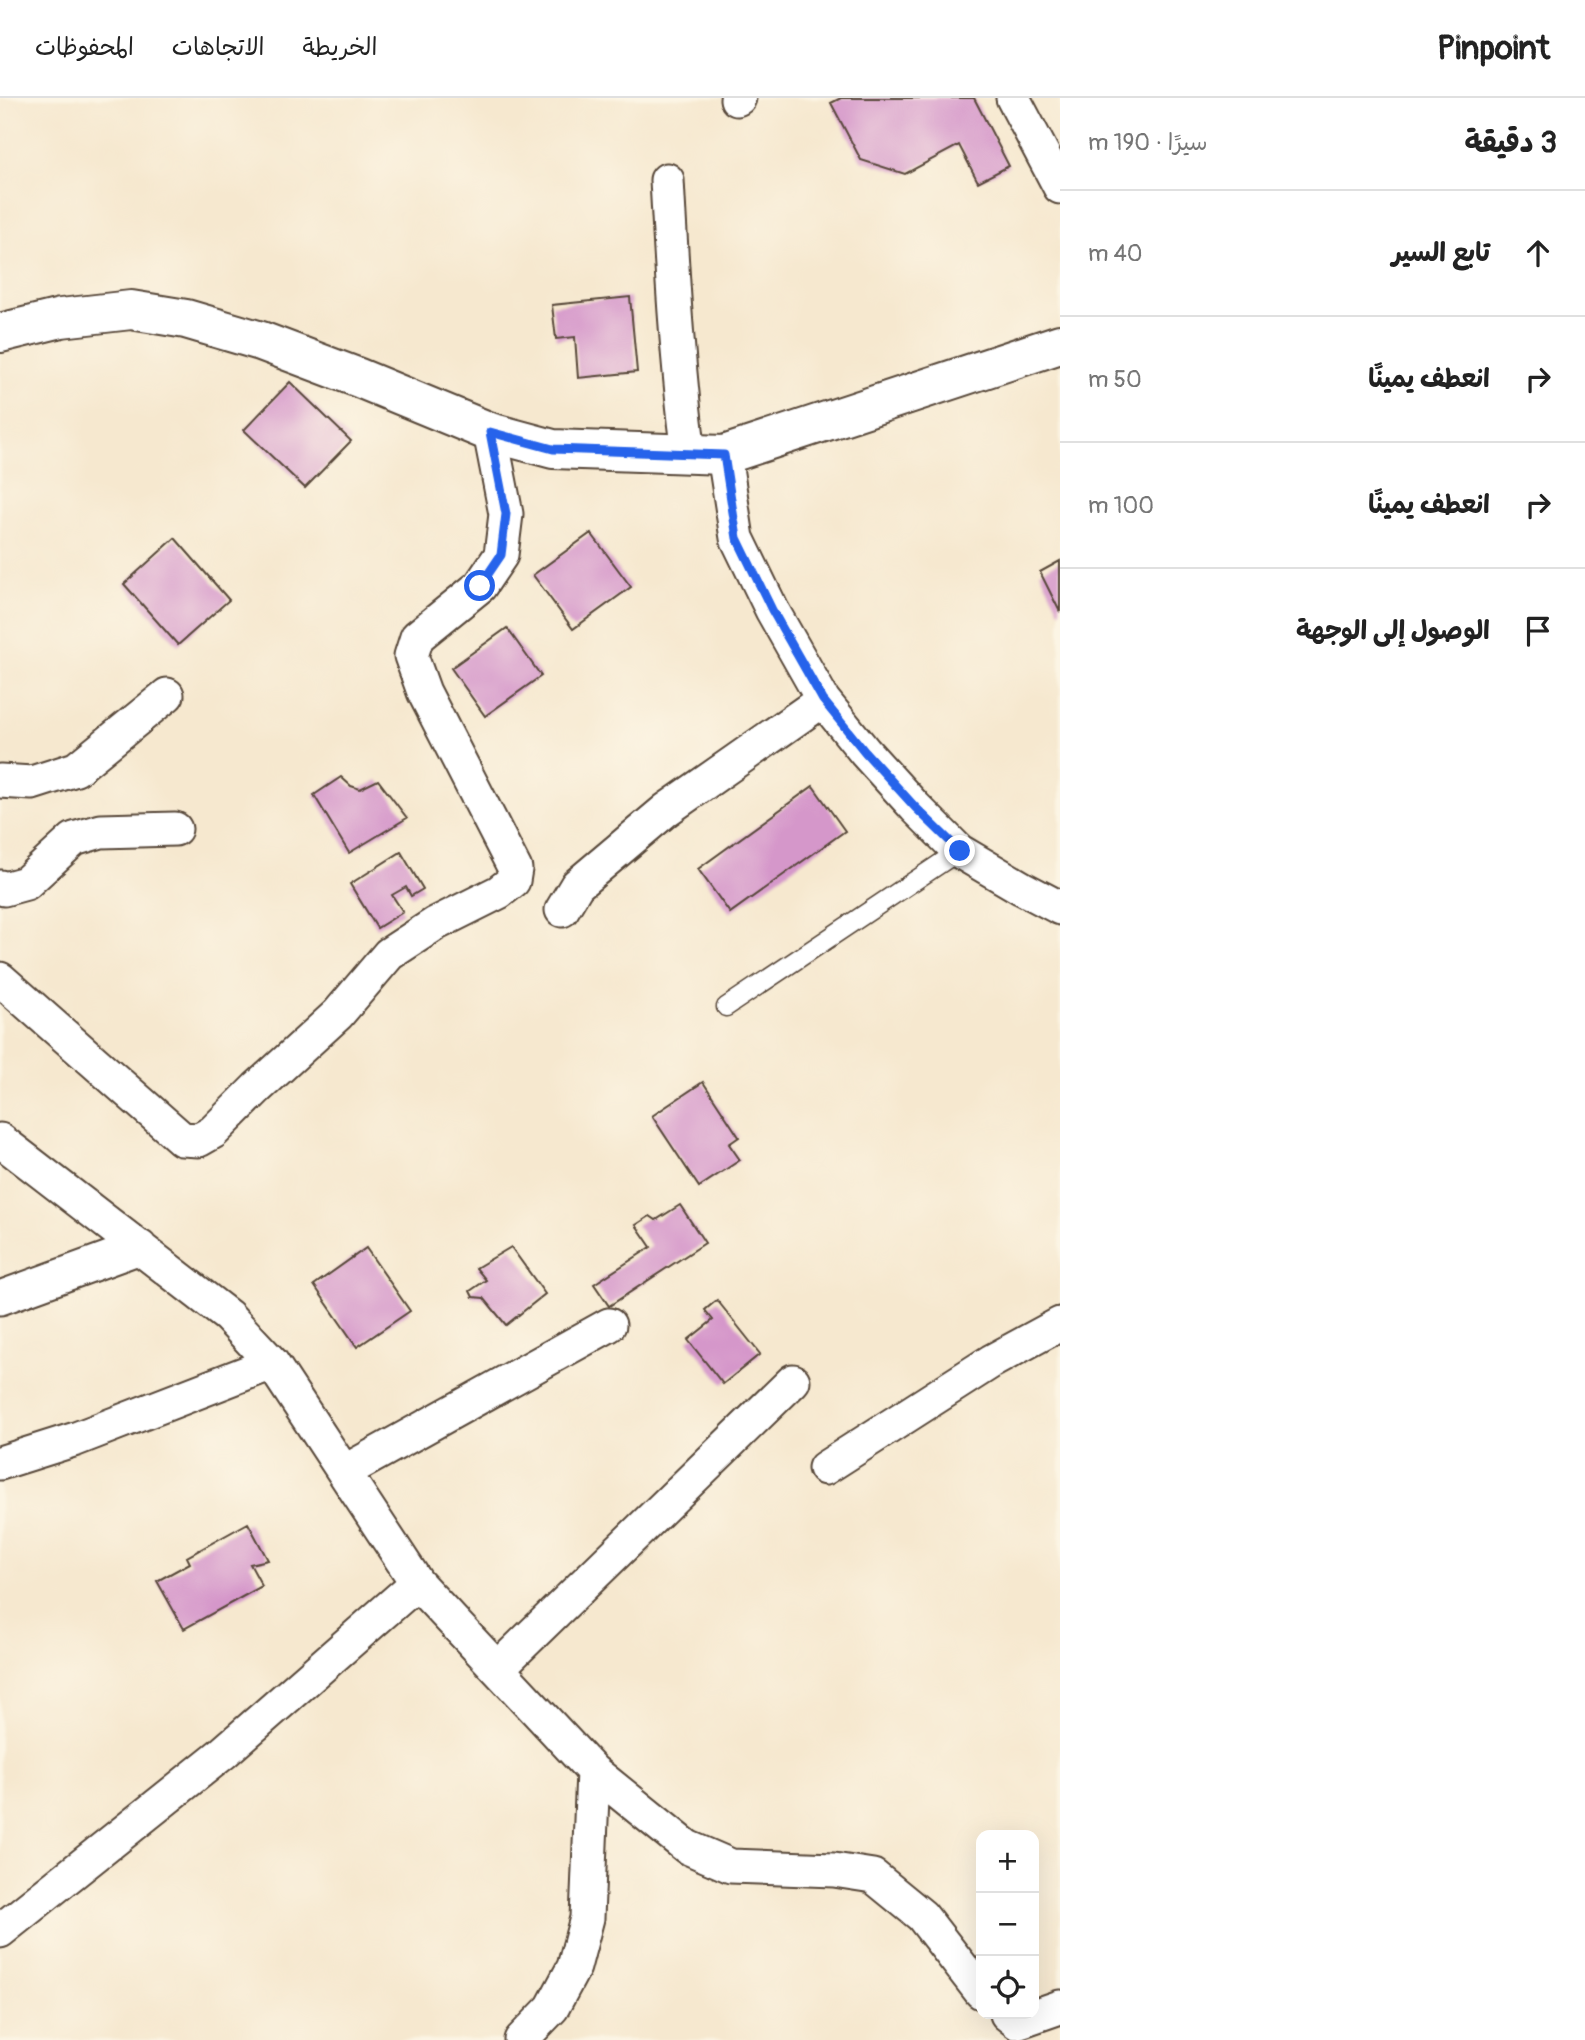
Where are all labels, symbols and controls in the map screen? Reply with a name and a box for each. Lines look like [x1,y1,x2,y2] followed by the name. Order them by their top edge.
[1437,28,1550,69] text: Pinpoint
[35,33,134,62] text: المحفوظات
[172,33,265,62] text: الاتجاهات
[303,33,377,62] text: الخريطة
[1465,124,1557,161] text: 3 دقيقة
[1088,128,1207,157] text: سيرًا · 190 m
[1519,234,1557,272] icon: ahead
[1392,237,1490,269] text: تابع السير
[1088,239,1143,268] text: 40 m
[1519,360,1557,398] icon: right
[1368,363,1490,395] text: انعطف يمينًا
[1088,365,1142,394] text: 50 m
[1519,486,1557,524] icon: right
[1368,489,1490,521] text: انعطف يمينًا
[1088,491,1154,520] text: 100 m
[464,570,495,601] route start
[1519,612,1557,650] icon: arrive
[1296,615,1490,647] text: الوصول إلى الوجهة
[944,835,975,866] route end
[976,1830,1039,2019] map controls
[976,1830,1039,1893] button: +
[976,1893,1039,1956] button: −
[976,1956,1039,2019] button: locate

